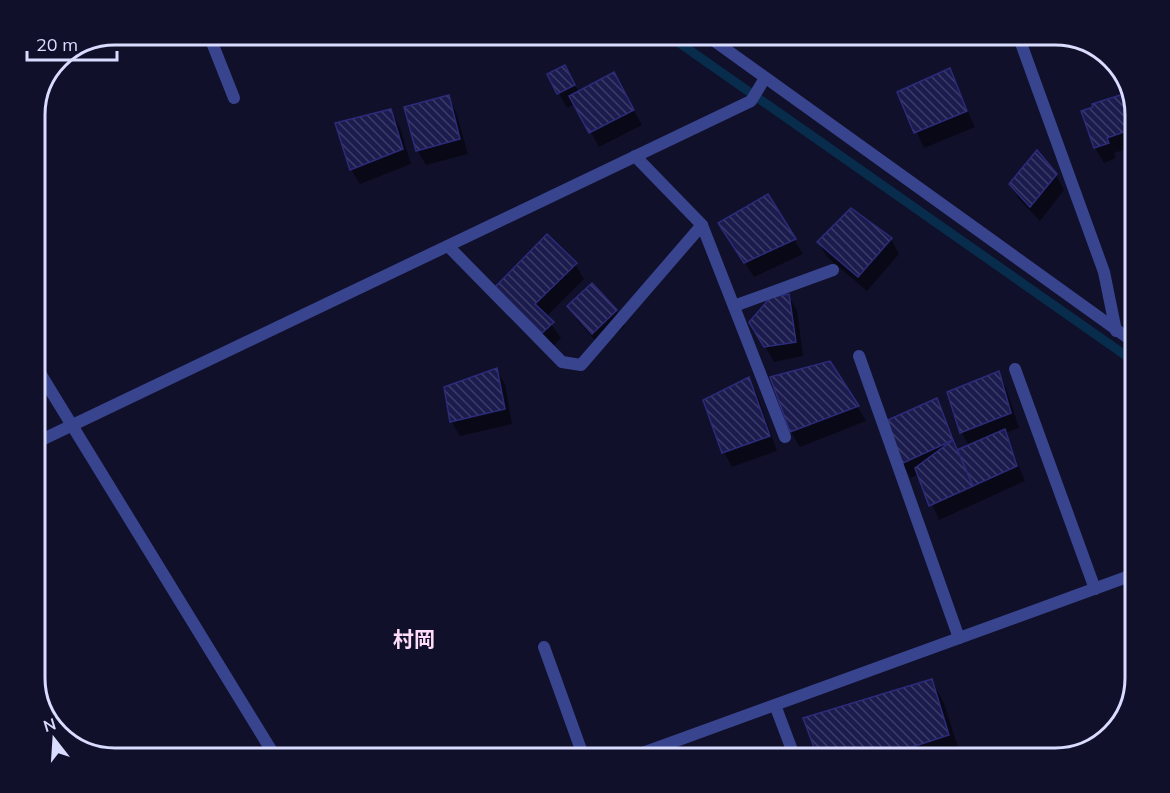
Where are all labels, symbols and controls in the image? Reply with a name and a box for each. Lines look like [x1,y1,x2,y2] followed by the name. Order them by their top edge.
[27,24,117,62] scale bar
[36,33,78,56] text: 20 m
[393,626,435,652] district label: 村岡
[24,709,84,769] north arrow
[41,713,58,736] text: N

